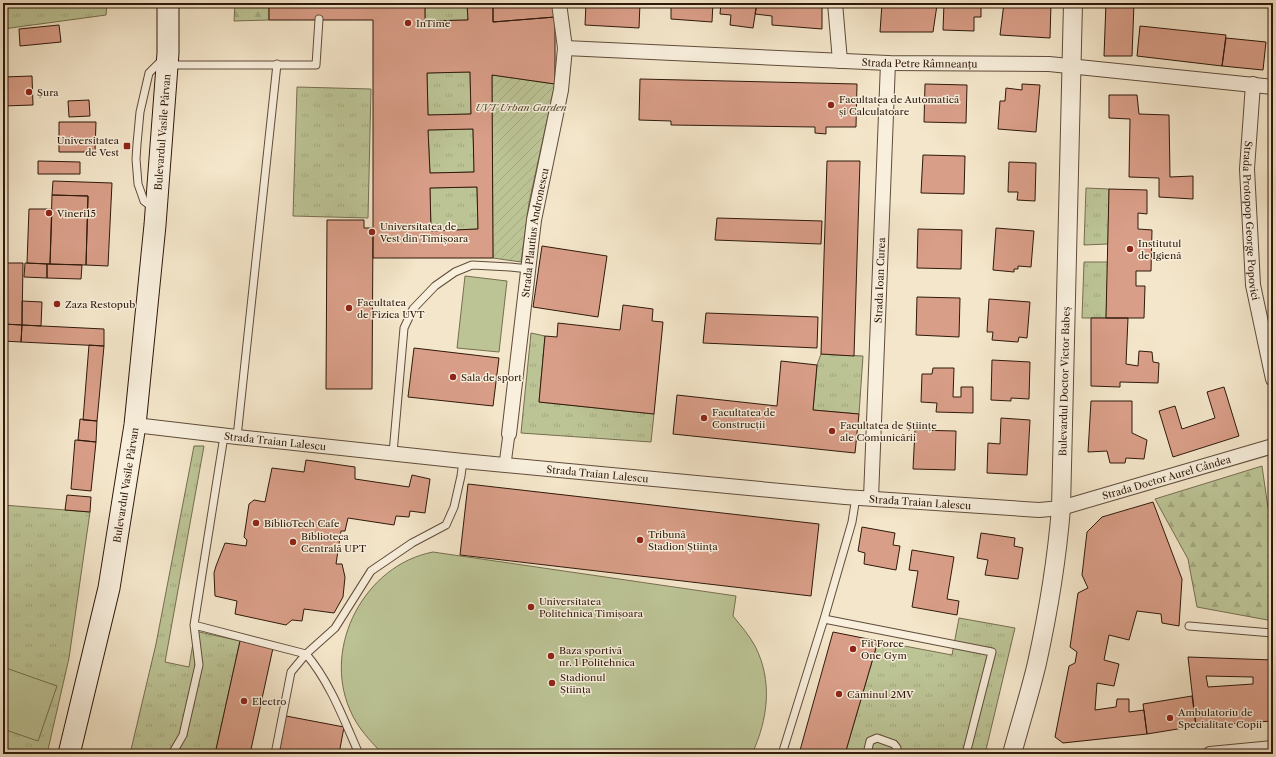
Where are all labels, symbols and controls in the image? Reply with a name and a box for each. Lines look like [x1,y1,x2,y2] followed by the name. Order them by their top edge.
[416,17,451,30] place label: InTime
[403,18,413,28] marker: InTime
[861,56,978,71] street label: Strada Petre Râmneanțu
[152,73,173,191] street label: Bulevardul Vasile Pârvan
[37,86,59,99] place label: Șura
[24,87,34,97] marker: Șura
[839,93,960,118] place label: Facultatea de Automatică și Calculatoare
[826,100,836,110] marker: Facultatea de Automatică și Calculatoare
[475,101,567,114] park label: UVT Urban Garden
[57,134,120,159] place label: Universitatea de Vest
[122,141,132,151] marker: Universitatea de Vest
[1240,141,1262,301] street label: Strada Protopop George Popovici
[519,167,552,298] street label: Strada Plautius Andronescu
[56,207,96,220] place label: Vineri15
[44,208,54,218] marker: Vineri15
[379,220,469,245] place label: Universitatea de Vest din Timișoara
[367,227,377,237] marker: Universitatea de Vest din Timișoara
[872,236,888,323] street label: Strada Ioan Curea
[1138,237,1182,262] place label: Institutul de Igienă
[1125,244,1135,254] marker: Institutul de Igienă
[357,296,425,321] place label: Facultatea de Fizica UVT
[65,298,135,311] place label: Zaza Restopub
[52,299,62,309] marker: Zaza Restopub
[344,303,354,313] marker: Facultatea de Fizica UVT
[1056,306,1073,456] street label: Bulevardul Doctor Victor Babeș
[461,371,522,384] place label: Sala de sport
[448,372,458,382] marker: Sala de sport
[712,406,776,431] place label: Facultatea de Construcții
[699,413,709,423] marker: Facultatea de Construcții
[840,419,937,444] place label: Facultatea de Științe ale Comunicării
[110,426,142,544] street label: Bulevardul Vasile Pârvan
[827,426,837,436] marker: Facultatea de Științe ale Comunicării
[223,430,327,453] street label: Strada Traian Lalescu
[1101,452,1233,503] street label: Strada Doctor Aurel Cândea
[546,463,649,485] street label: Strada Traian Lalescu
[869,493,972,512] street label: Strada Traian Lalescu
[264,517,340,530] place label: BiblioTech Cafe
[251,518,261,528] marker: BiblioTech Cafe
[648,528,718,553] place label: Tribună Stadion Știința
[301,530,367,555] place label: Biblioteca Centrală UPT
[635,535,645,545] marker: Tribună Stadion Știința
[288,537,298,547] marker: Biblioteca Centrală UPT
[539,595,644,620] place label: Universitatea Politehnica Timișoara
[526,602,536,612] marker: Universitatea Politehnica Timișoara
[861,637,907,662] place label: Fit Force One Gym
[559,644,636,669] place label: Baza sportivă nr. 1 Politehnica
[848,644,858,654] marker: Fit Force One Gym
[546,651,556,661] marker: Baza sportivă nr. 1 Politehnica
[560,671,605,696] place label: Stadionul Știința
[547,678,557,688] marker: Stadionul Știința
[847,688,914,701] place label: Căminul 2MV
[834,689,844,699] marker: Căminul 2MV
[252,695,286,708] place label: Electro
[239,696,249,706] marker: Electro
[1177,706,1262,731] place label: Ambulatoriu de Specialitate Copii
[1165,713,1175,723] marker: Ambulatoriu de Specialitate Copii

